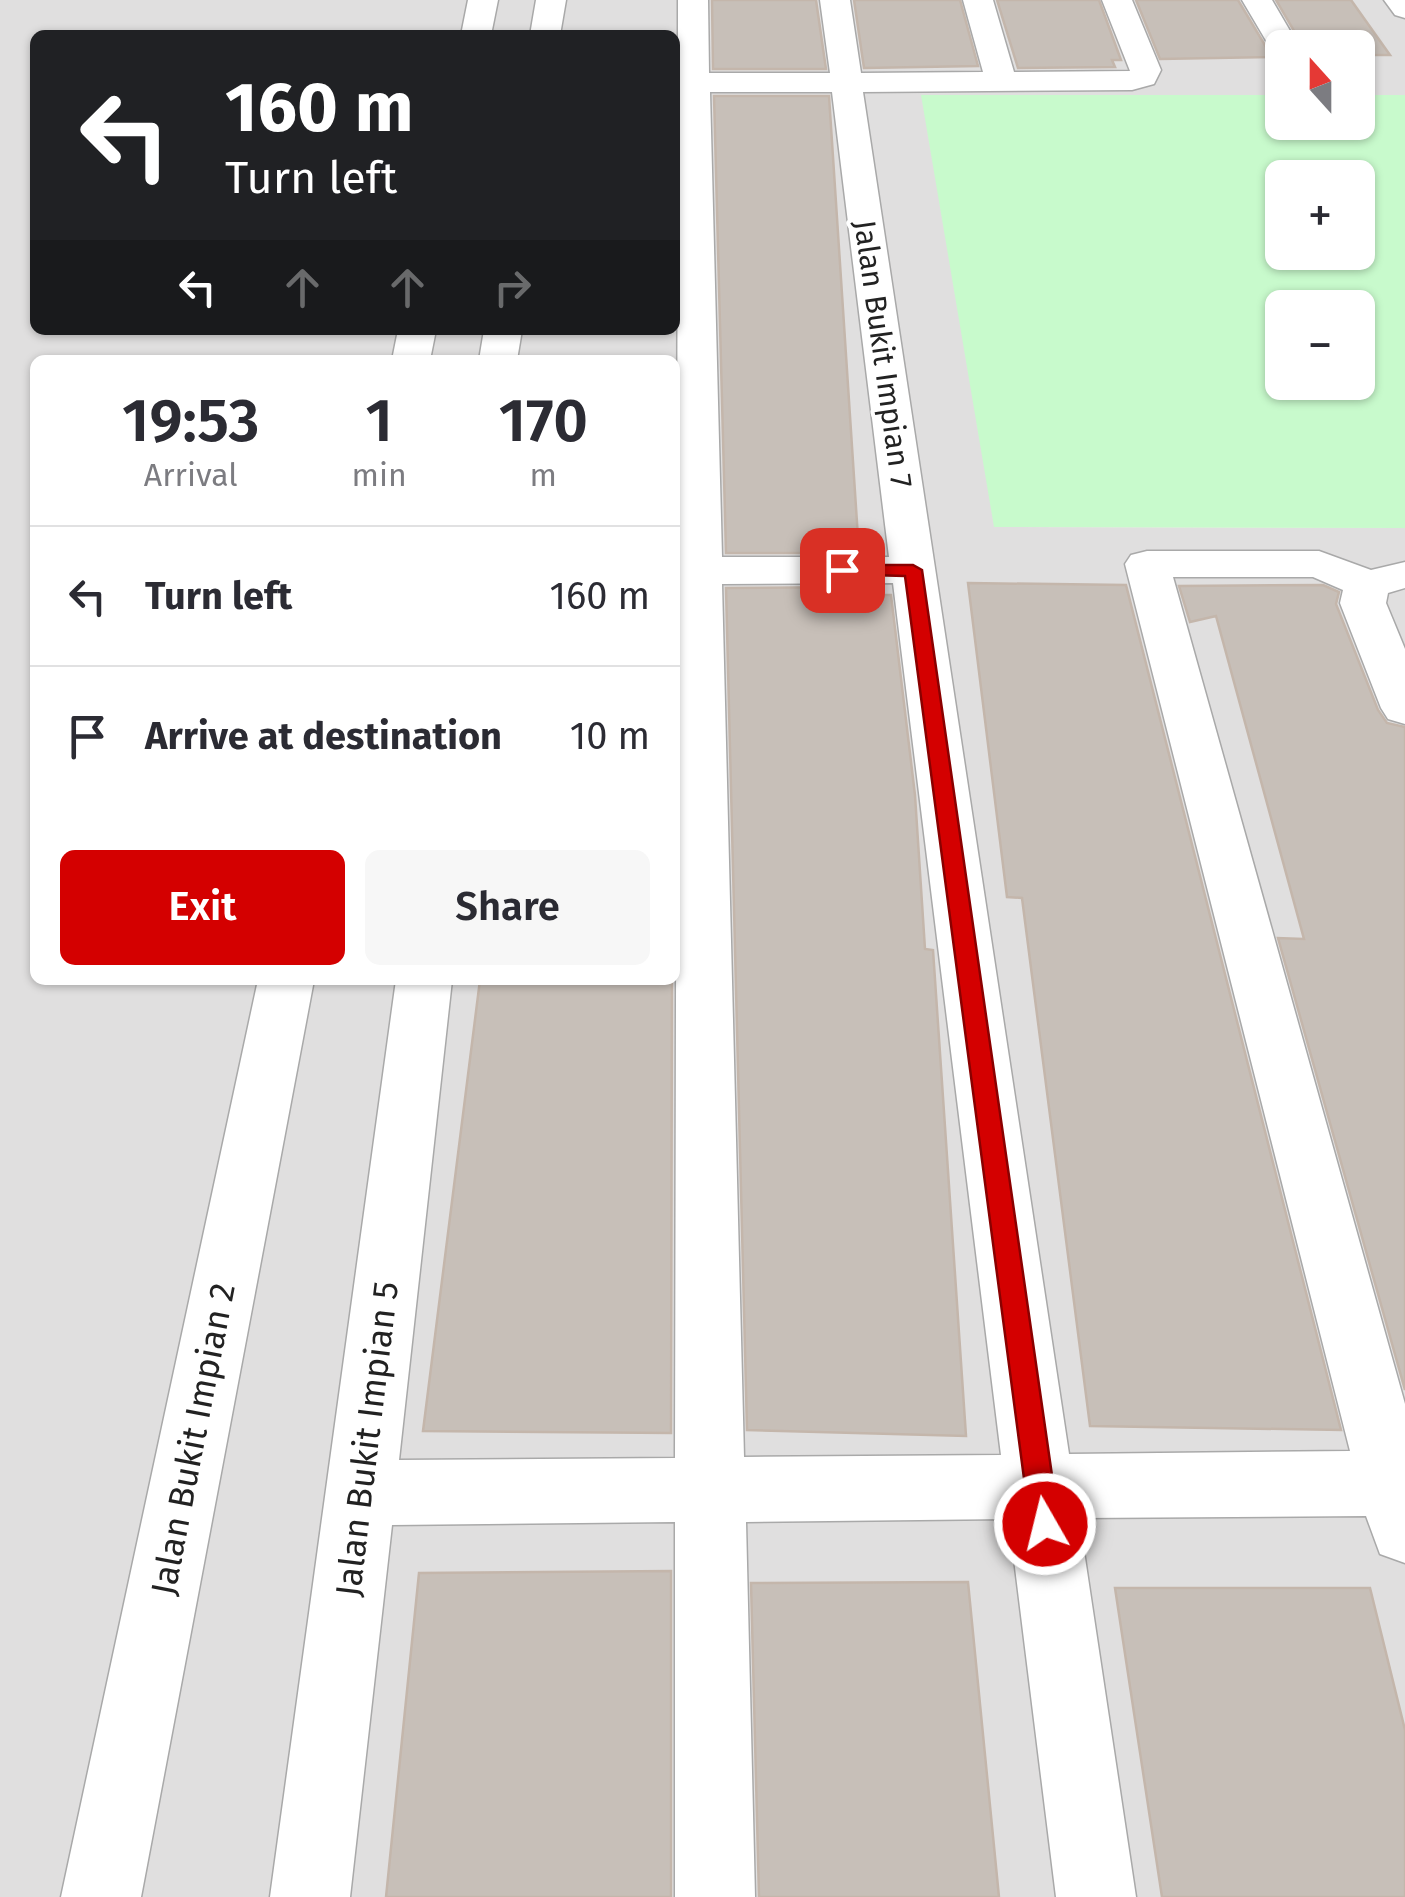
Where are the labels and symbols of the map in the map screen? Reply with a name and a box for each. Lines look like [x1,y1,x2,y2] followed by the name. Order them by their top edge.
[1265,30,1375,140] north arrow
[846,218,920,490] street label: Jalan Bukit Impian 7
[800,528,885,613] pin
[327,1279,407,1599] street label: Jalan Bukit Impian 5
[142,1280,244,1598] street label: Jalan Bukit Impian 2
[993,1472,1097,1576] position arrow

